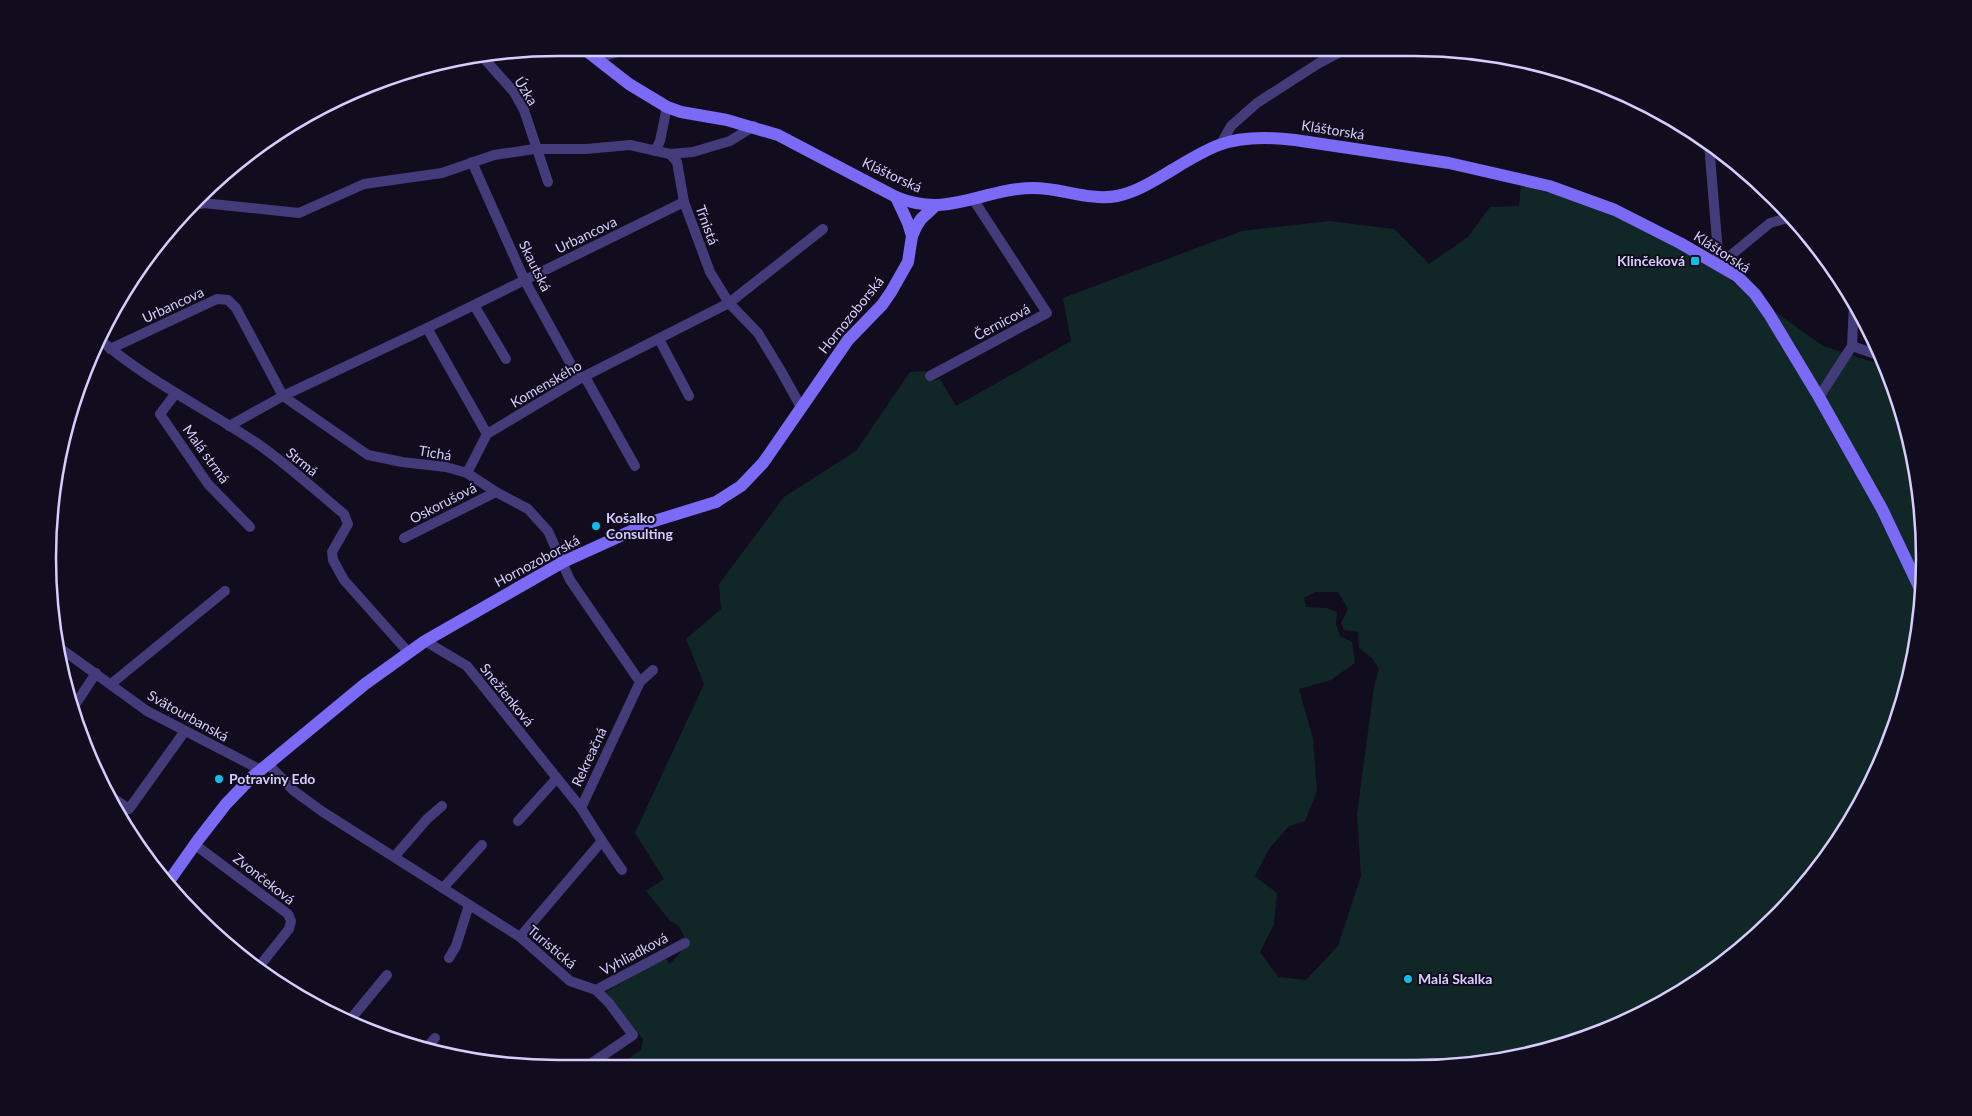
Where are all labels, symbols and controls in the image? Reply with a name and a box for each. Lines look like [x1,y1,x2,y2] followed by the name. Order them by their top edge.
[511,73,542,108] street label: Úzka
[1300,116,1366,143] street label: Kláštorská
[860,153,925,196] street label: Kláštorská
[692,203,722,247] street label: Tŕnistá
[552,212,619,257] street label: Urbancova
[1691,227,1754,276] street label: Kláštorská
[516,238,555,294] street label: Skautská
[1617,252,1685,269] place label: Klinčeková
[1689,255,1701,267] marker: Klinčeková
[814,273,887,357] street label: Hornozoborská
[139,283,206,326] street label: Urbancova
[971,300,1033,343] street label: Černicová
[507,356,584,411] street label: Komenského
[179,421,233,486] street label: Malá strmá
[417,442,453,463] street label: Tichá
[283,444,322,480] street label: Strmá
[407,478,479,527] street label: Oskorušová
[606,509,673,542] place label: Košalko Consulting
[590,520,602,532] marker: Košalko Consulting
[491,531,582,590] street label: Hornozoborská
[477,660,538,730] street label: Snežienková
[145,686,232,745] street label: Svätourbanská
[567,724,610,789] street label: Rekreačná
[229,770,315,787] place label: Potraviny Edo
[213,773,225,785] marker: Potraviny Edo
[230,849,298,908] street label: Zvončeková
[524,921,580,972] street label: Turistická
[597,929,671,978] street label: Vyhliadková
[1418,970,1492,987] place label: Malá Skalka
[1402,973,1414,985] marker: Malá Skalka

